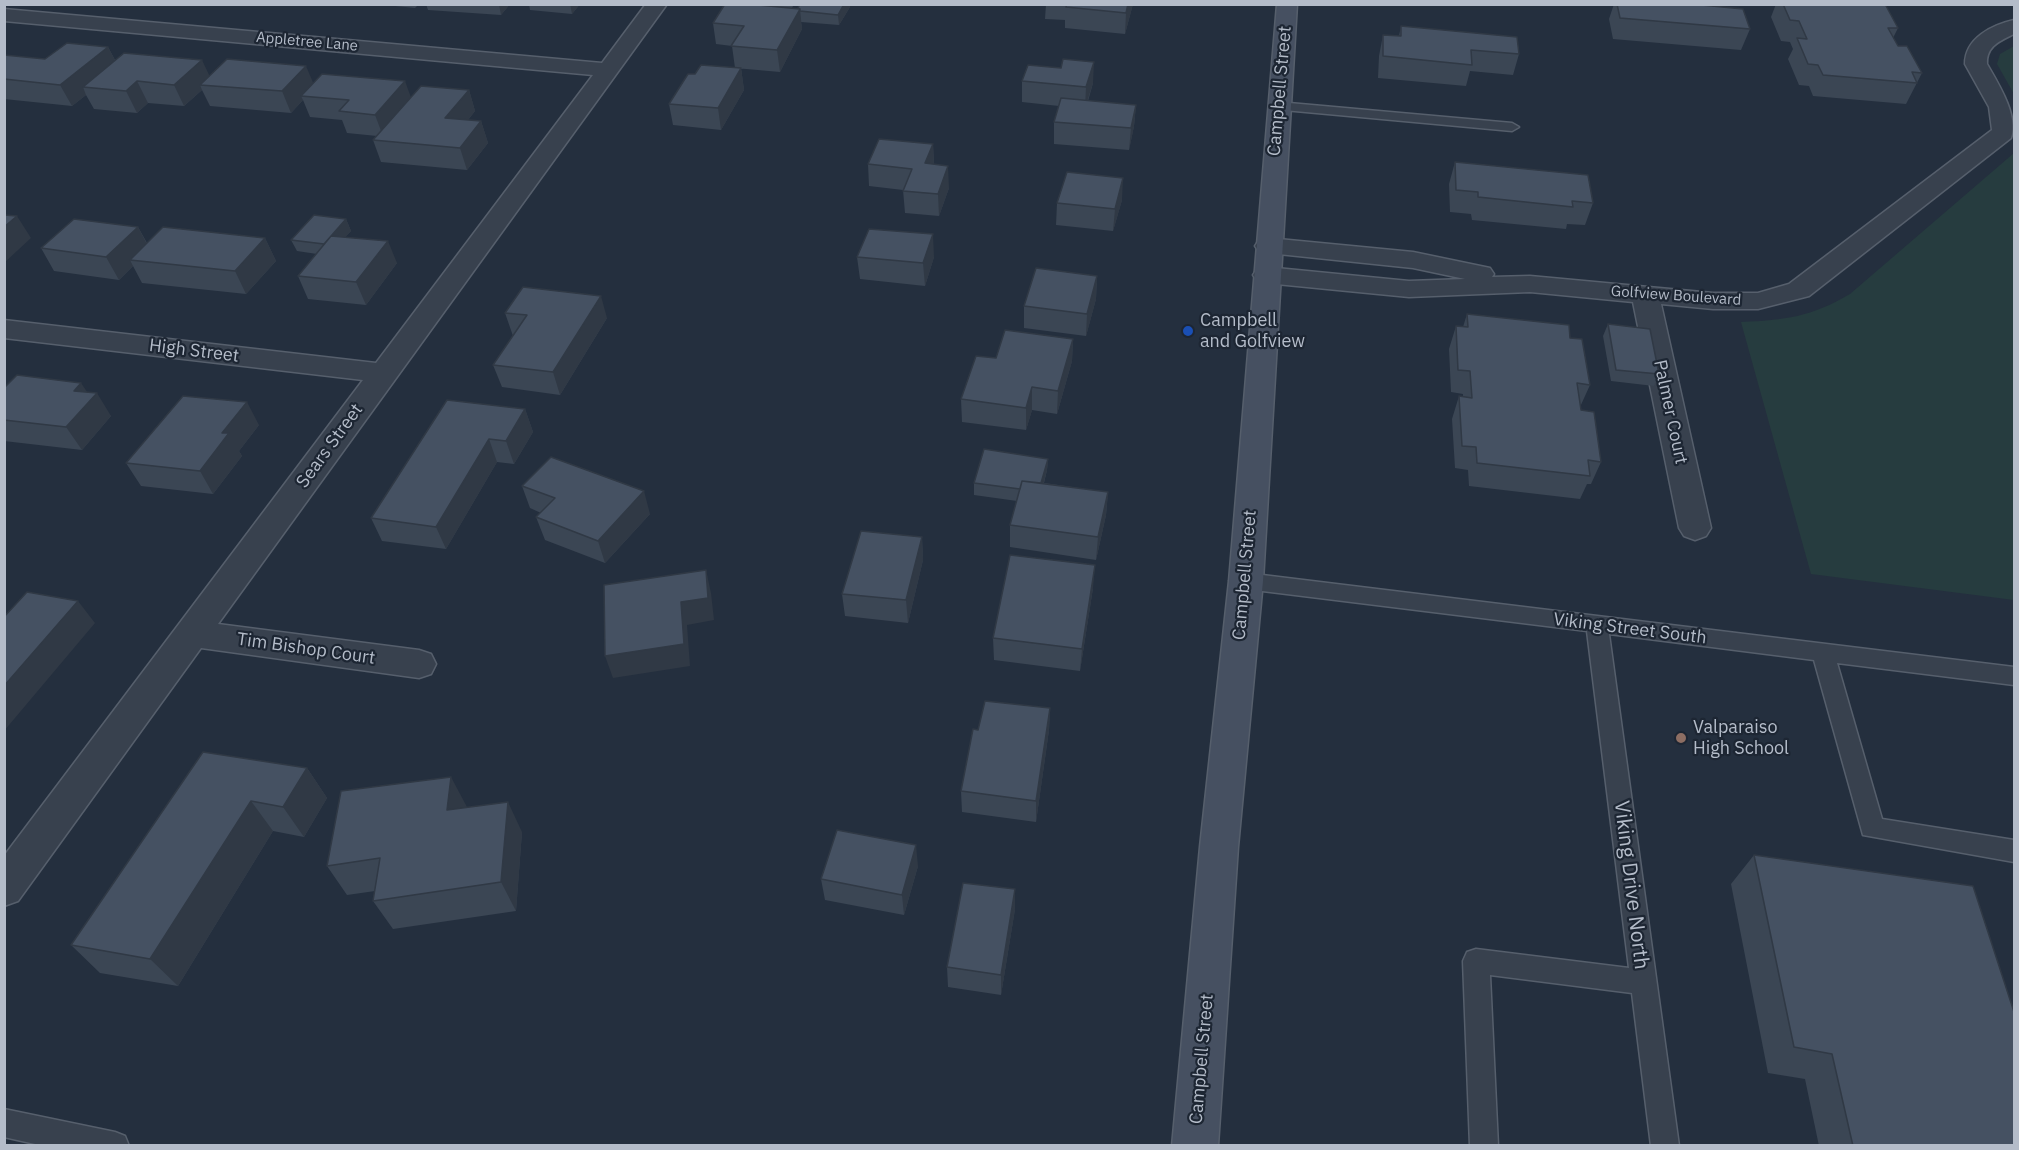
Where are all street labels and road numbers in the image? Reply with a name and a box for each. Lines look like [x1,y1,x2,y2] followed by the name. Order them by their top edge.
[1264,25,1296,157] street label: Campbell Street
[255,29,359,55] street label: Appletree Lane
[1610,282,1742,310] street label: Golfview Boulevard
[148,335,240,367] street label: High Street
[1648,358,1692,466] street label: Palmer Court
[292,400,368,492] street label: Sears Street
[1229,509,1261,641] street label: Campbell Street
[1552,609,1708,649] street label: Viking Street South
[236,629,376,669] street label: Tim Bishop Court
[1608,799,1654,971] street label: Viking Drive North
[1186,993,1218,1125] street label: Campbell Street

